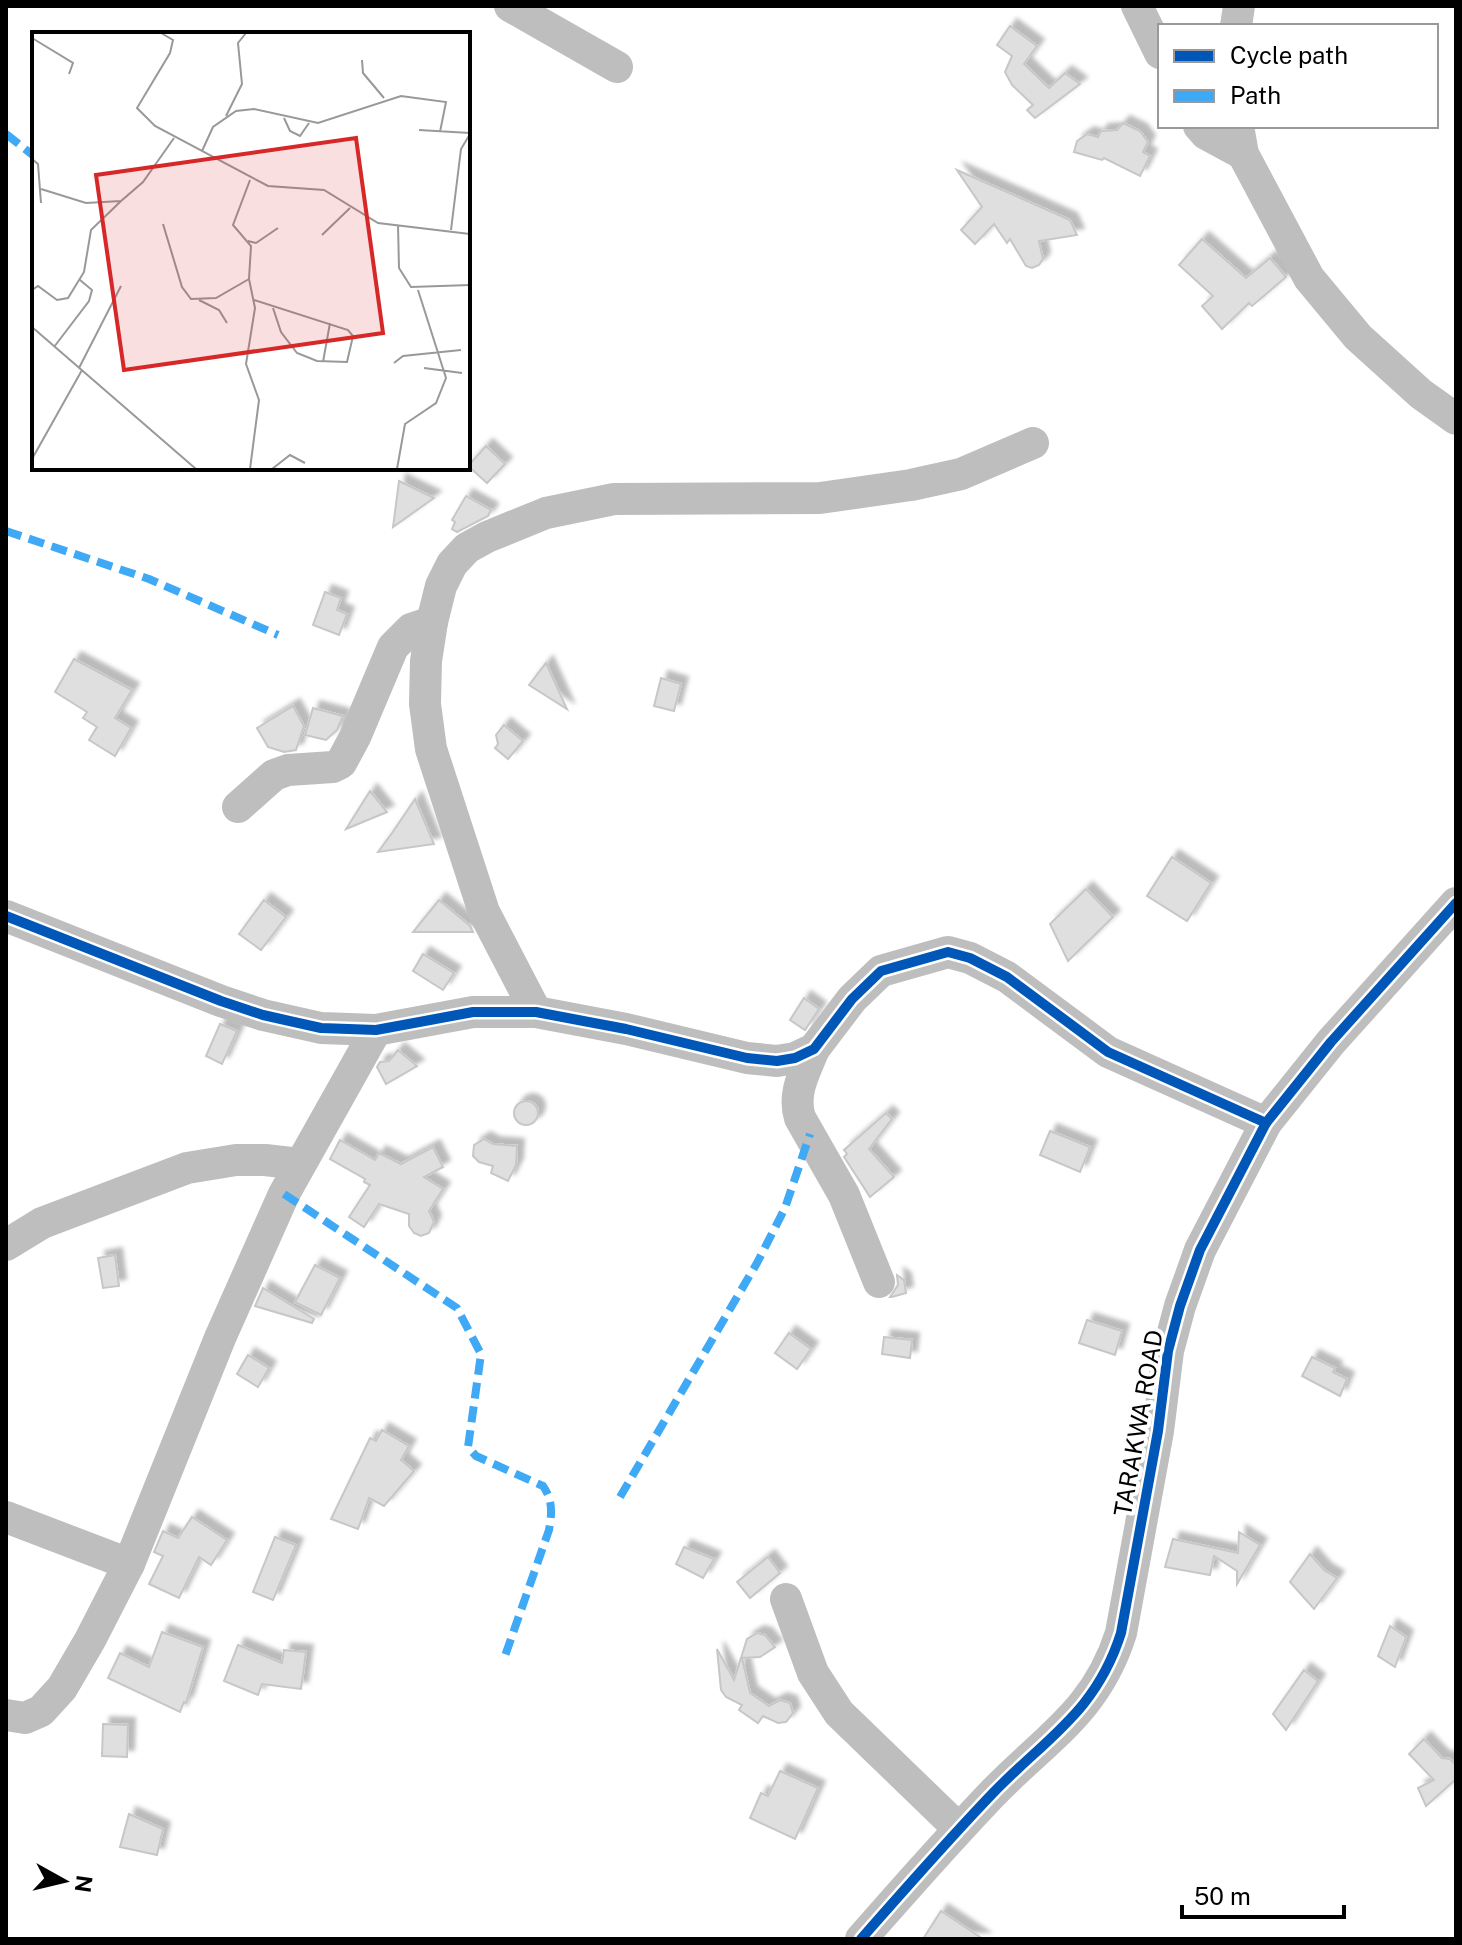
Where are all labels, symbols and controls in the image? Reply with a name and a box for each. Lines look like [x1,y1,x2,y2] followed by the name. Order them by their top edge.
[1158,24,1438,128] legend
[32,32,470,470] inset map
[1230,41,1348,69] text: Cycle path
[1230,81,1281,109] text: Path
[1108,1328,1168,1518] street label: TARAKWA ROAD
[24,1841,104,1921] north arrow
[1182,1869,1344,1919] scale bar
[70,1873,98,1894] text: N
[1194,1882,1251,1910] text: 50 m

